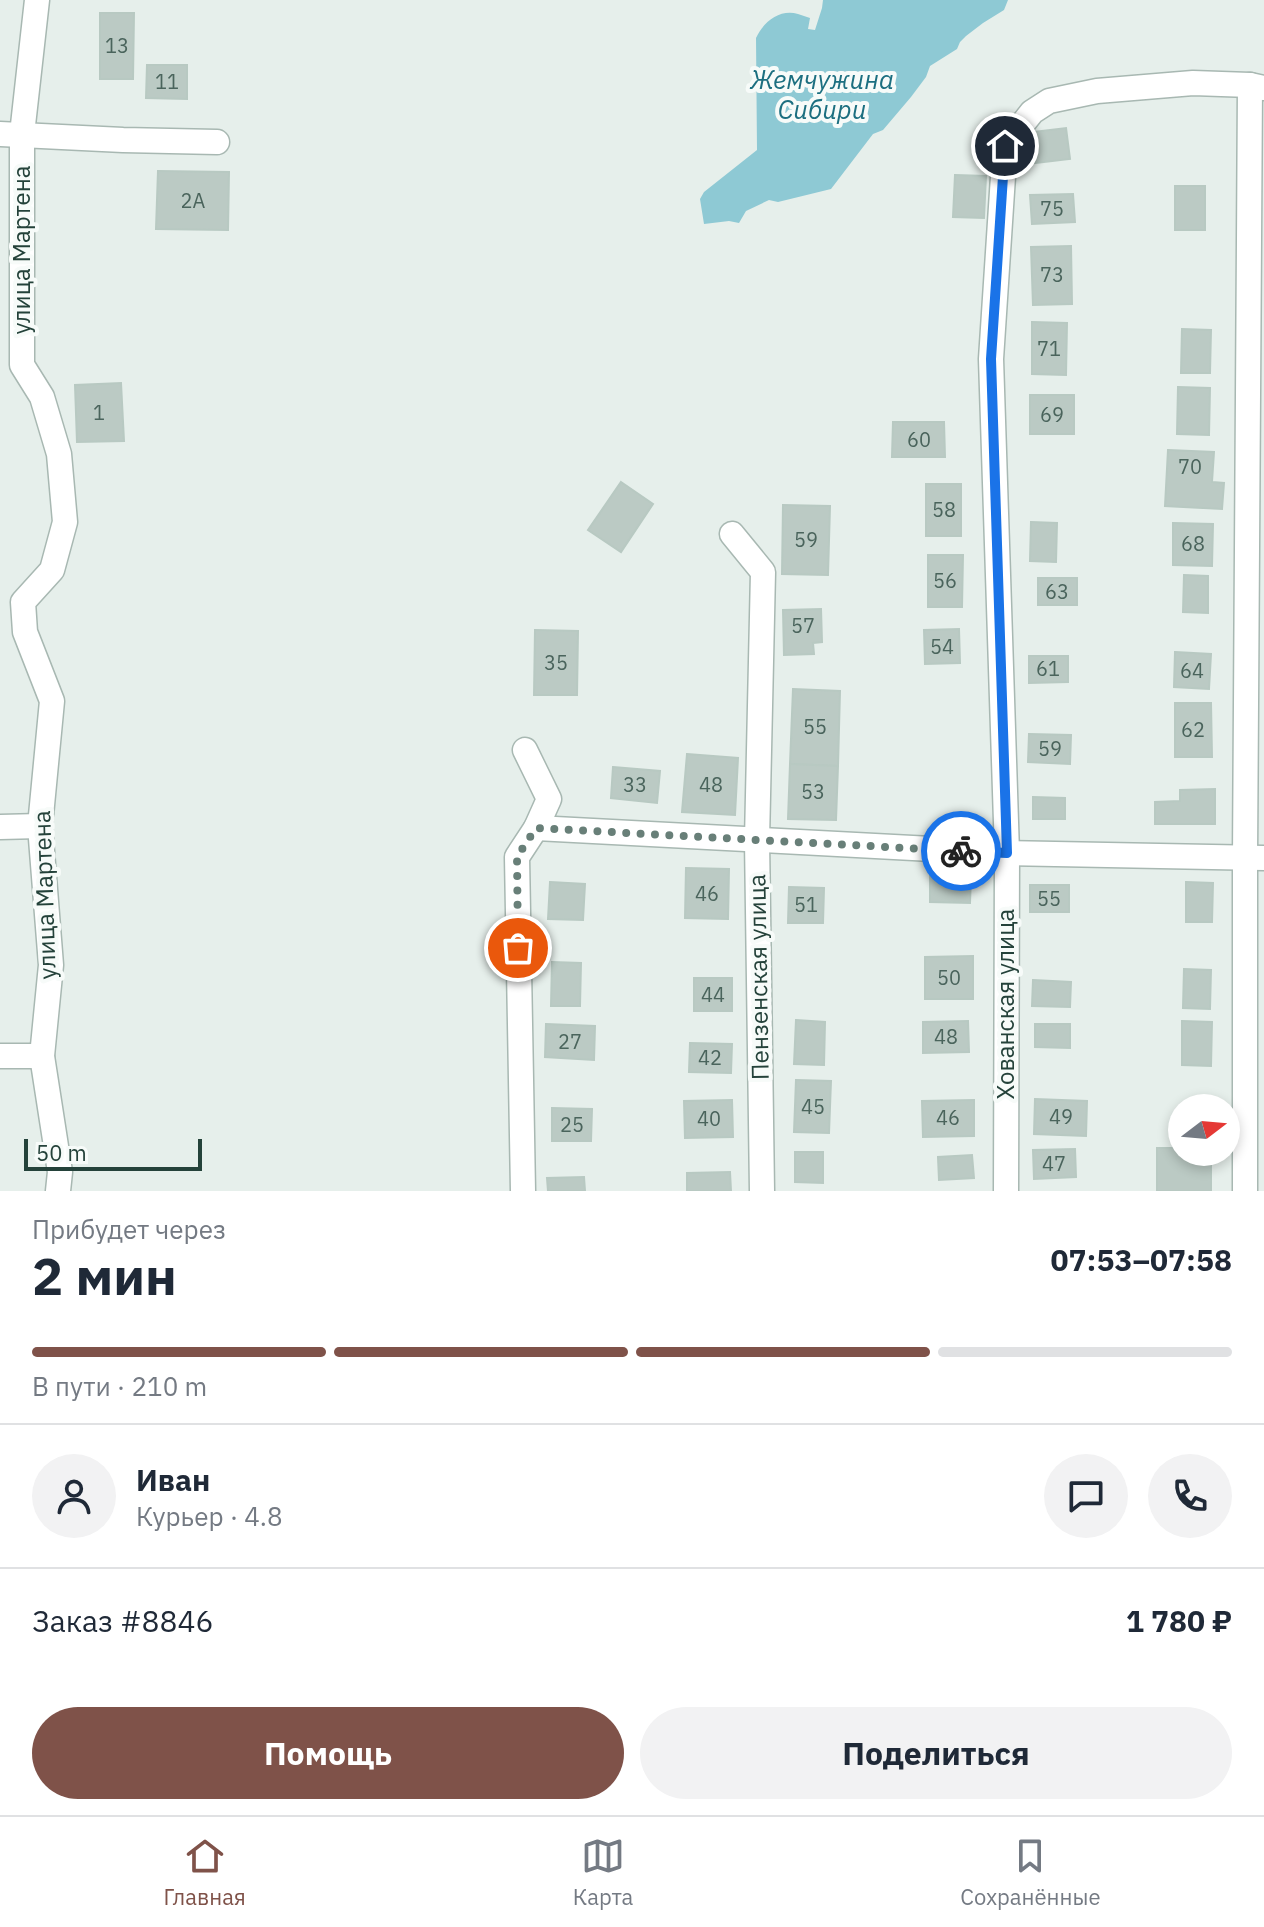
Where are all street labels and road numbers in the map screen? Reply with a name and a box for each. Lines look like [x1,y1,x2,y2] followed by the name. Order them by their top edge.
[5,165,37,335] street label: улица Мартена
[25,810,63,980] street label: улица Мартена
[740,874,776,1080] street label: Пензенская улица
[989,908,1021,1099] street label: Хованская улица

